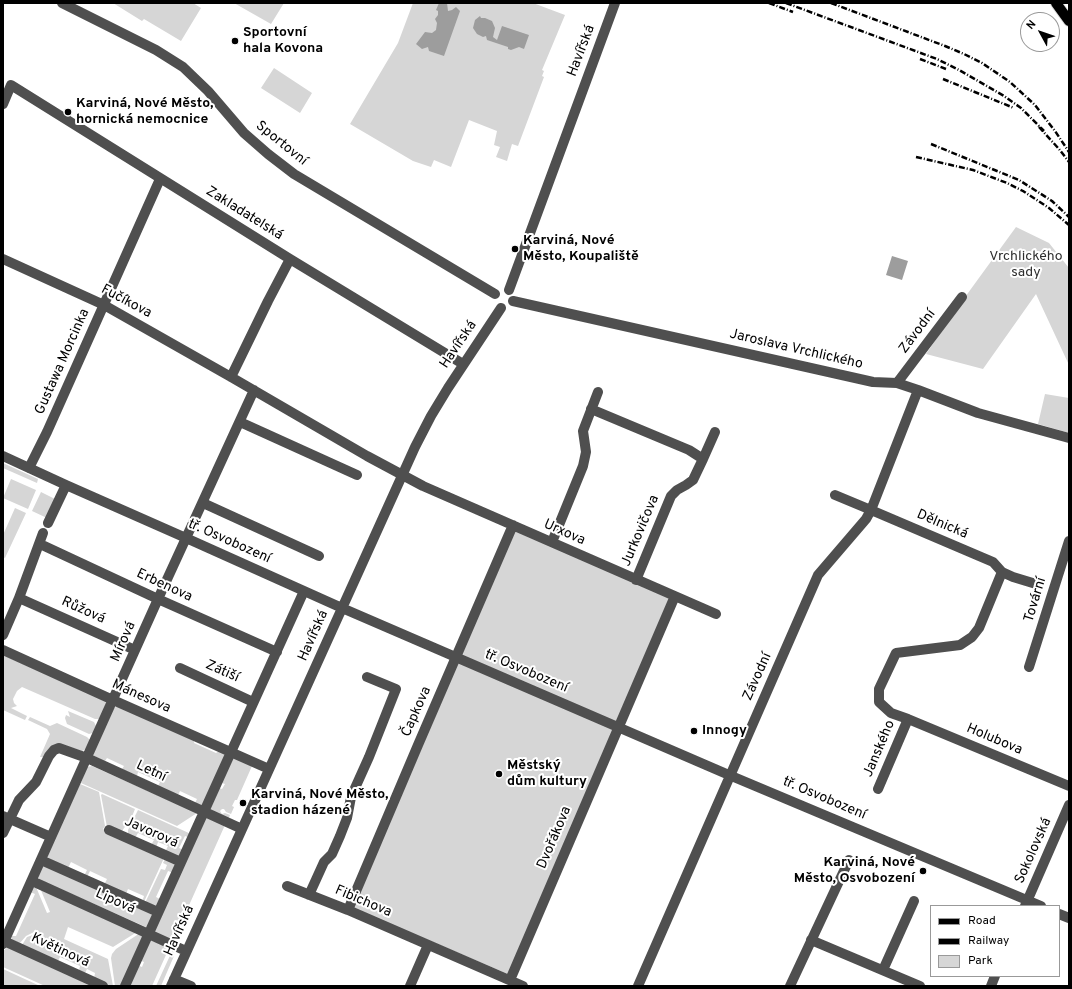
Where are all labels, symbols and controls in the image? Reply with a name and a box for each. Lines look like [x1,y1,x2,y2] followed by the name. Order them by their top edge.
[1020,12,1060,52] north arrow
[1024,17,1039,32] text: N
[564,23,600,79] street label: Havířská
[243,25,323,58] place label: Sportovní hala Kovona
[230,36,240,46] marker: Sportovní hala Kovona
[76,96,213,128] place label: Karviná, Nové Město, hornická nemocnice
[63,107,73,117] marker: Karviná, Nové Město, hornická nemocnice
[252,118,310,170] street label: Sportovní
[202,184,286,244] street label: Zakladatelská
[523,233,639,266] place label: Karviná, Nové Město, Koupaliště
[510,244,520,254] marker: Karviná, Nové Město, Koupaliště
[989,249,1063,282] park label: Vrchlického sady
[98,282,154,322] street label: Fučíkova
[32,307,94,417] street label: Gustawa Morcinka
[896,307,940,357] street label: Závodní
[437,318,481,372] street label: Havířská
[728,326,864,374] street label: Jaroslava Vrchlického
[618,493,664,569] street label: Jurkovičova
[914,507,970,543] street label: Dělnická
[185,516,273,568] street label: tř. Osvobození
[541,516,587,550] street label: Urxova
[133,566,195,606] street label: Erbenova
[1021,576,1051,624] street label: Tovární
[58,594,108,628] street label: Růžová
[295,608,333,664] street label: Havířská
[108,619,140,665] street label: Mírová
[482,647,570,697] street label: tř. Osvobození
[740,650,776,704] street label: Závodní
[203,657,241,687] street label: Zátiší
[109,677,173,717] street label: Mánesova
[398,684,436,740] street label: Čapkova
[861,718,899,780] street label: Janského
[963,721,1025,759] street label: Holubova
[702,723,747,739] place label: Innogy
[689,726,699,736] marker: Innogy
[133,758,169,786] street label: Letní
[507,758,587,790] place label: Městský dům kultury
[494,769,504,779] marker: Městský dům kultury
[780,774,868,824] street label: tř. Osvobození
[251,787,388,820] place label: Karviná, Nové Město, stadion házené
[238,798,248,808] marker: Karviná, Nové Město, stadion házené
[534,804,576,872] street label: Dvořákova
[121,814,181,852] street label: Javorová
[1012,815,1056,887] street label: Sokolovská
[794,855,915,888] place label: Karviná, Nové Město, Osvobození
[918,866,928,876] marker: Karviná, Nové Město, Osvobození
[332,883,394,921] street label: Fibichova
[92,886,138,918] street label: Lipová
[161,903,199,959] street label: Havířská
[930,905,1060,977] legend
[968,913,996,929] text: Road
[28,930,92,972] street label: Květinová
[968,933,1009,949] text: Railway
[968,953,993,969] text: Park

